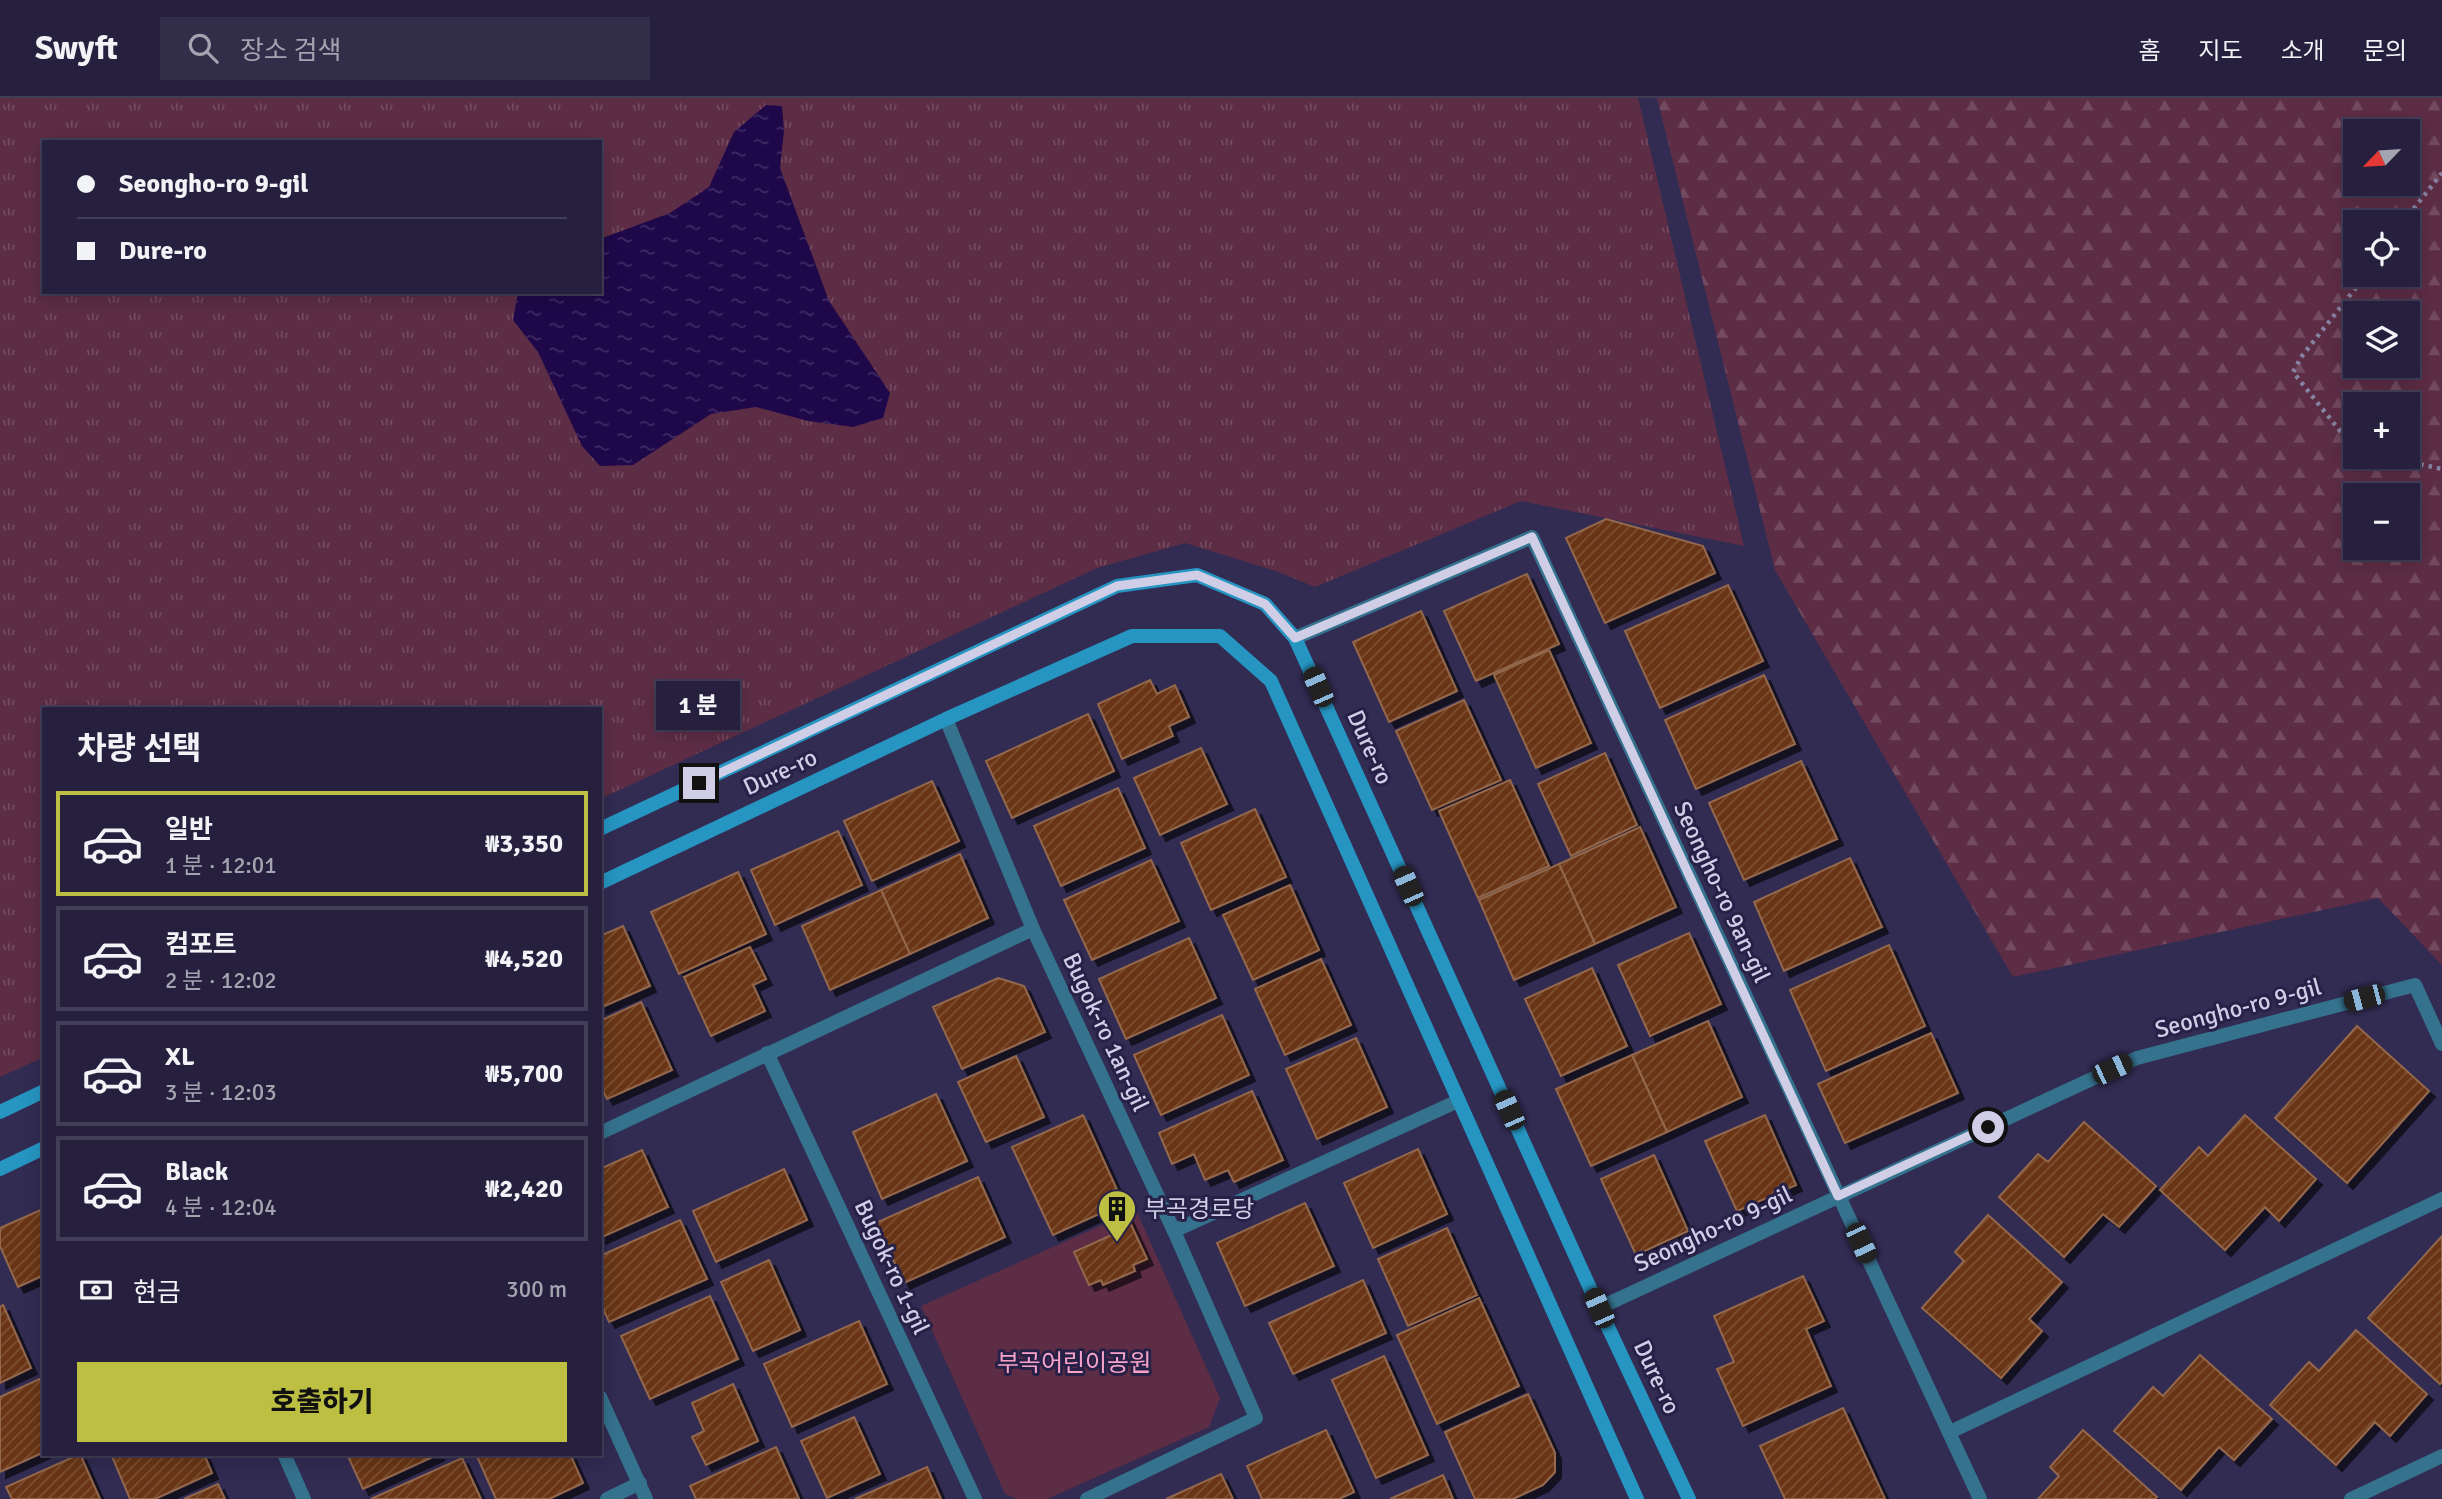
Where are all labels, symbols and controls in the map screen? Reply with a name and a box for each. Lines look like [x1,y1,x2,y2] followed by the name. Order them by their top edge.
[160,17,650,80] search box
[35,28,118,69] text: Swyft
[184,29,222,67] icon: search
[240,35,341,67] text: 장소 검색
[2138,36,2160,66] text: 홈
[2198,36,2243,66] text: 지도
[2281,36,2325,66] text: 소개
[2363,36,2407,66] text: 문의
[2343,119,2420,196] north arrow
[2343,119,2420,560] map controls
[119,168,308,200] text: Seongho-ro 9-gil
[2343,210,2420,287] button: locate
[119,235,207,267] text: Dure-ro
[2343,301,2420,378] button: layers
[2343,392,2420,469] button: +
[2343,483,2420,560] button: −
[1300,664,1337,710] car
[657,682,741,730] callout: 1 분
[679,691,717,720] text: 1 분
[1340,705,1400,789] street label: Dure-ro
[77,729,202,768] text: 차량 선택
[738,742,822,802] street label: Dure-ro
[683,767,715,799] route end
[1667,797,1777,987] street label: Seongho-ro 9an-gil
[81,812,144,875] icon: car
[165,814,213,846] text: 일반
[485,828,563,860] text: ₩3,350
[165,851,277,880] text: 1 분 · 12:01
[1390,863,1427,909] car
[81,927,144,990] icon: car
[165,929,237,961] text: 컴포트
[485,943,563,975] text: ₩4,520
[1056,948,1156,1116] street label: Bugok-ro 1an-gil
[165,966,277,995] text: 2 분 · 12:02
[2151,971,2325,1045] street label: Seongho-ro 9-gil
[2341,982,2388,1014] car
[165,1041,195,1073] text: XL
[81,1042,144,1105] icon: car
[2089,1051,2136,1087] car
[485,1058,563,1090] text: ₩5,700
[165,1078,277,1107] text: 3 분 · 12:03
[1491,1087,1528,1133] car
[1972,1111,2004,1143] route start
[165,1156,228,1188] text: Black
[81,1157,144,1220] icon: car
[485,1173,563,1205] text: ₩2,420
[1629,1179,1797,1279] street label: Seongho-ro 9-gil
[1096,1188,1138,1243] building icon: 부곡경로당
[165,1193,277,1222] text: 4 분 · 12:04
[1144,1194,1254,1224] place label: 부곡경로당
[848,1195,936,1339] street label: Bugok-ro 1-gil
[1843,1220,1880,1266] car
[77,1271,115,1309] icon: cash
[506,1275,567,1304] text: 300 m
[133,1277,181,1309] text: 현금
[1581,1285,1618,1331] car
[1627,1335,1687,1419] street label: Dure-ro
[997,1348,1151,1378] park label: 부곡어린이공원
[77,1362,567,1442] button: 호출하기

